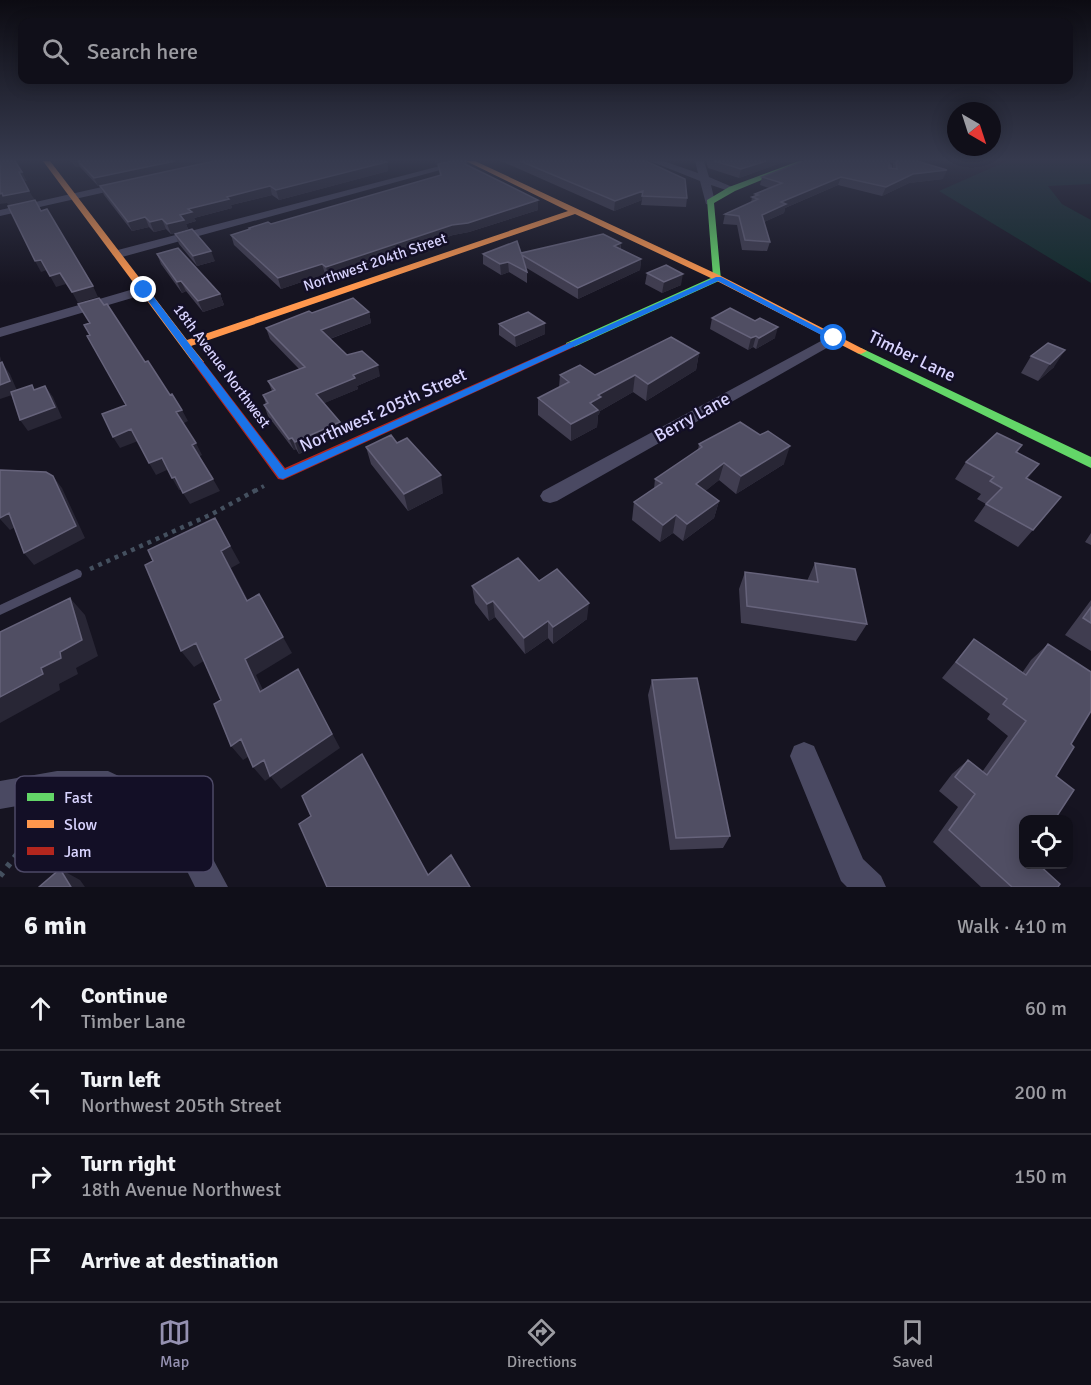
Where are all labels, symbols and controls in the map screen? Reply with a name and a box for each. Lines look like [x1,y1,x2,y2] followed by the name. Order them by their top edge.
[18,18,1073,84] search box
[39,35,72,68] icon: search
[87,38,198,65] text: Search here
[947,102,1001,156] north arrow
[301,229,449,295] street label: Northwest 204th Street
[130,276,156,302] route end
[170,301,274,431] street label: 18th Avenue Northwest
[820,324,846,350] route start
[865,325,959,387] street label: Timber Lane
[296,363,470,457] street label: Northwest 205th Street
[650,387,734,447] street label: Berry Lane
[15,776,213,872] legend
[64,788,93,808] text: Fast
[64,815,98,835] text: Slow
[1019,815,1073,869] map controls
[1019,815,1073,869] button: locate
[64,842,92,862] text: Jam
[24,910,87,942] text: 6 min
[957,914,1067,939] text: Walk · 410 m
[81,982,168,1009] text: Continue
[24,992,57,1025] icon: ahead
[1025,996,1067,1021] text: 60 m
[81,1009,186,1034] text: Timber Lane
[81,1066,161,1093] text: Turn left
[24,1076,57,1109] icon: left
[1014,1080,1067,1105] text: 200 m
[81,1093,282,1118] text: Northwest 205th Street
[81,1150,176,1177] text: Turn right
[24,1160,57,1193] icon: right
[1014,1164,1067,1189] text: 150 m
[81,1177,281,1202] text: 18th Avenue Northwest
[24,1244,57,1277] icon: arrive
[81,1247,278,1274] text: Arrive at destination
[158,1316,191,1372] tab: Map
[507,1316,577,1372] tab: Directions
[893,1316,933,1372] tab: Saved

